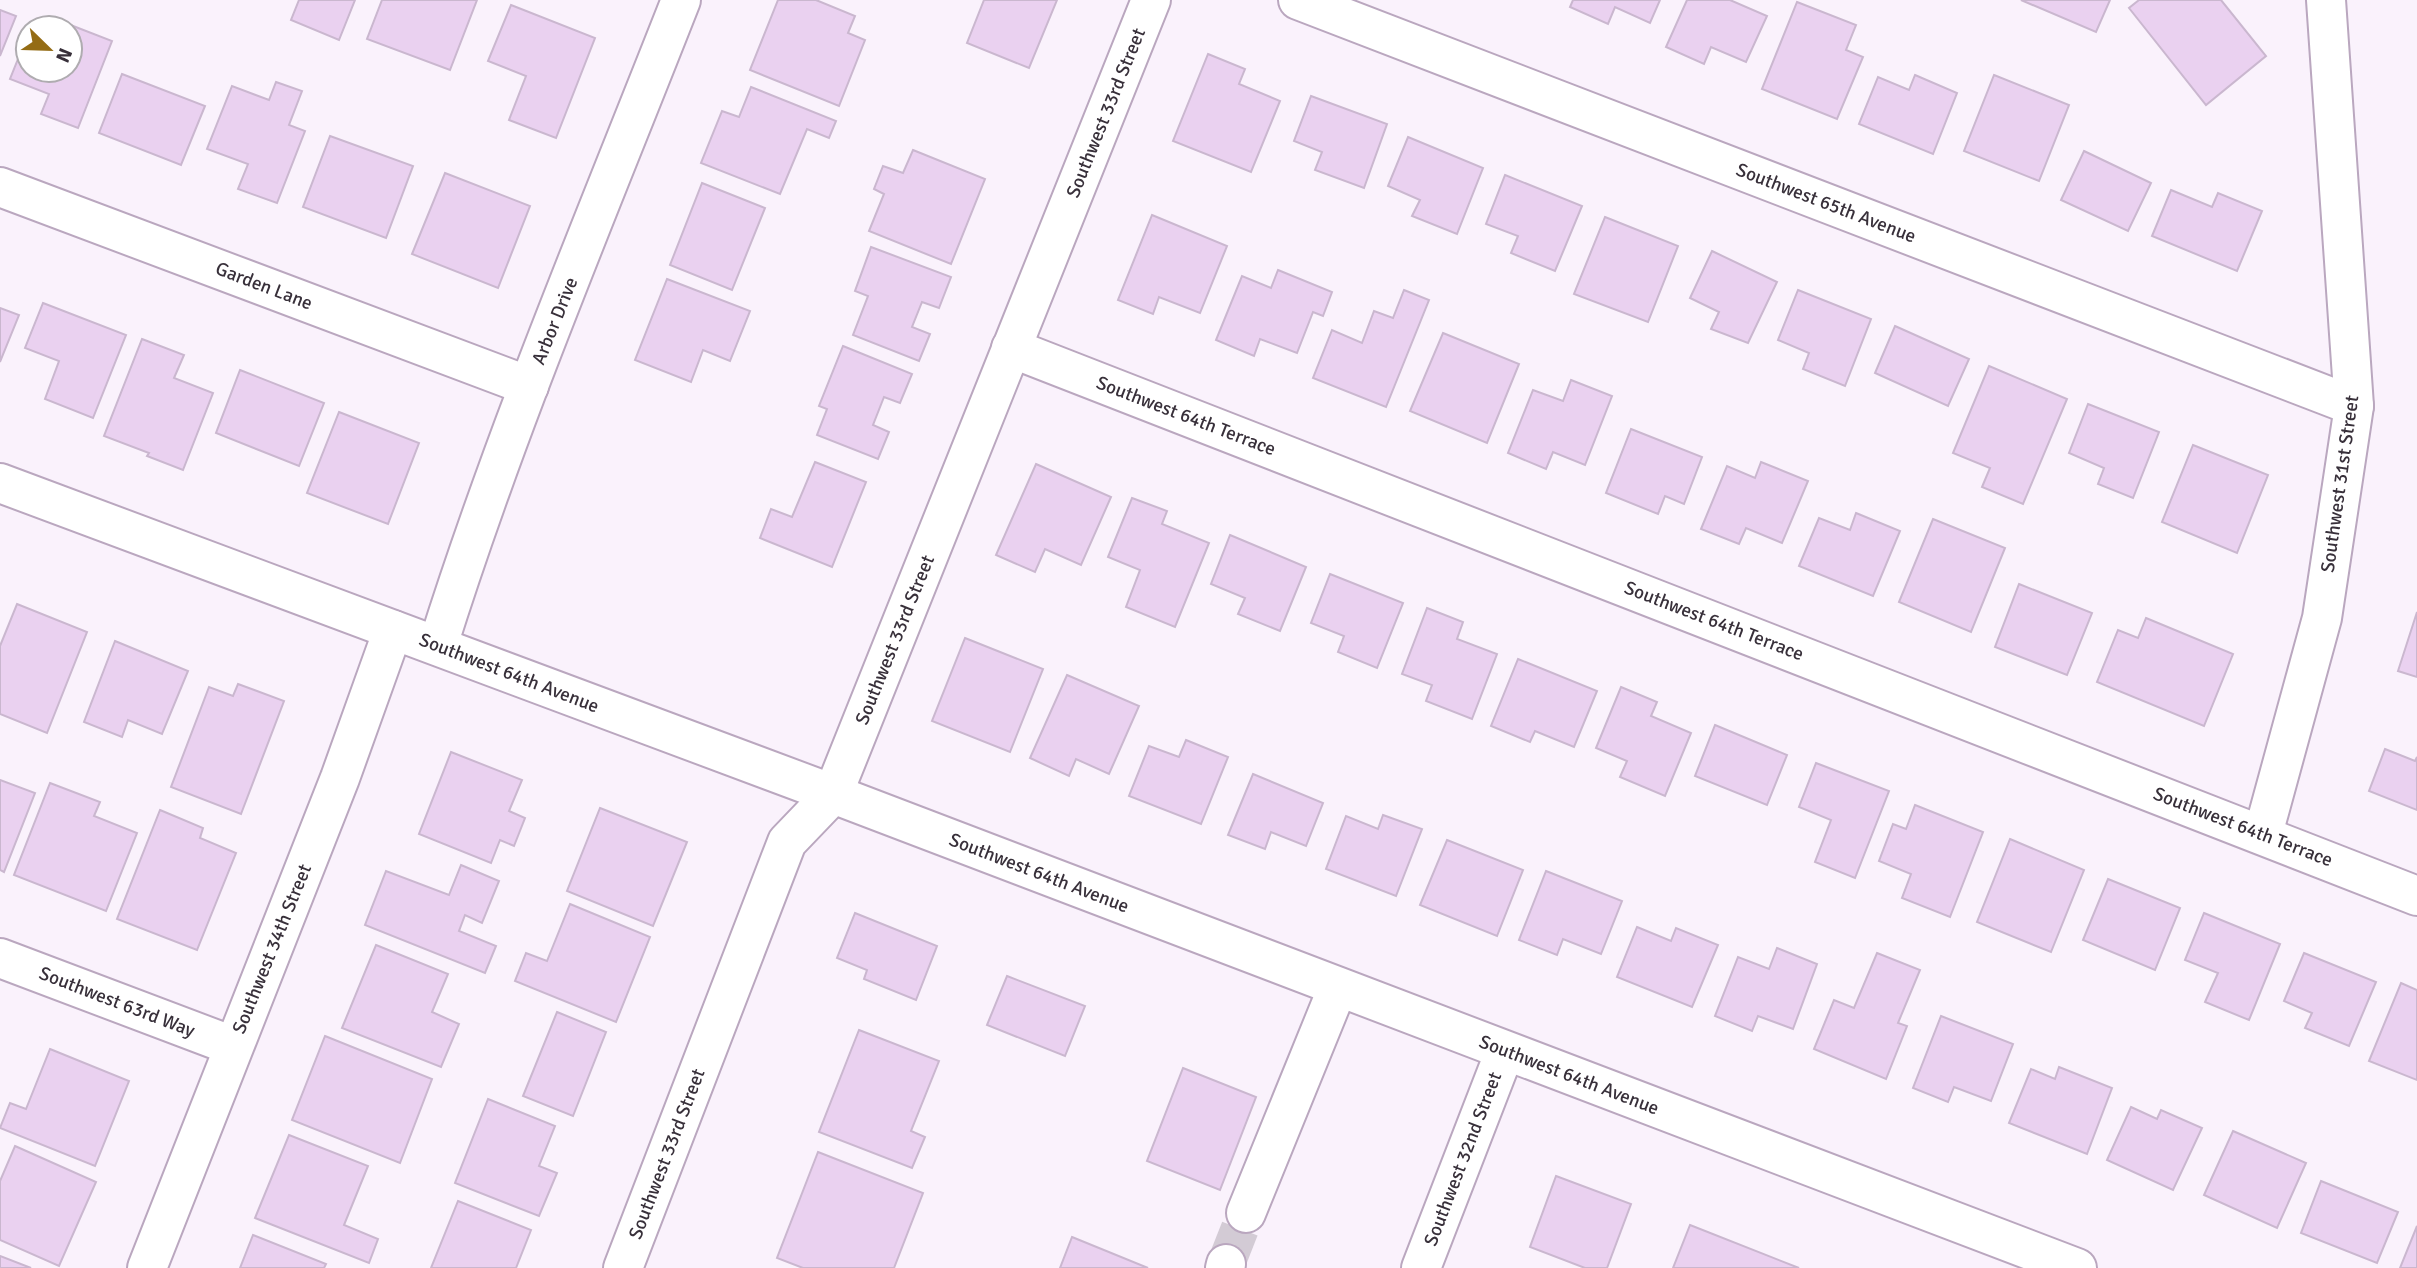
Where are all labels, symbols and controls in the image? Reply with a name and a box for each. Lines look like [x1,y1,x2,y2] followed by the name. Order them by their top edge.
[14,14,84,84] north arrow
[1061,24,1151,201] street label: Southwest 33rd Street
[50,44,77,66] text: N
[1733,158,1919,248] street label: Southwest 65th Avenue
[212,257,316,315] street label: Garden Lane
[527,274,583,368] street label: Arbor Drive
[1093,371,1279,461] street label: Southwest 64th Terrace
[2316,393,2364,574] street label: Southwest 31st Street
[850,551,940,728] street label: Southwest 33rd Street
[1621,576,1807,666] street label: Southwest 64th Terrace
[416,628,602,718] street label: Southwest 64th Avenue
[2150,782,2336,872] street label: Southwest 64th Terrace
[946,828,1132,918] street label: Southwest 64th Avenue
[227,860,317,1037] street label: Southwest 34th Street
[36,961,198,1043] street label: Southwest 63rd Way
[1476,1030,1662,1120] street label: Southwest 64th Avenue
[623,1065,711,1243] street label: Southwest 33rd Street
[1419,1068,1507,1249] street label: Southwest 32nd Street

